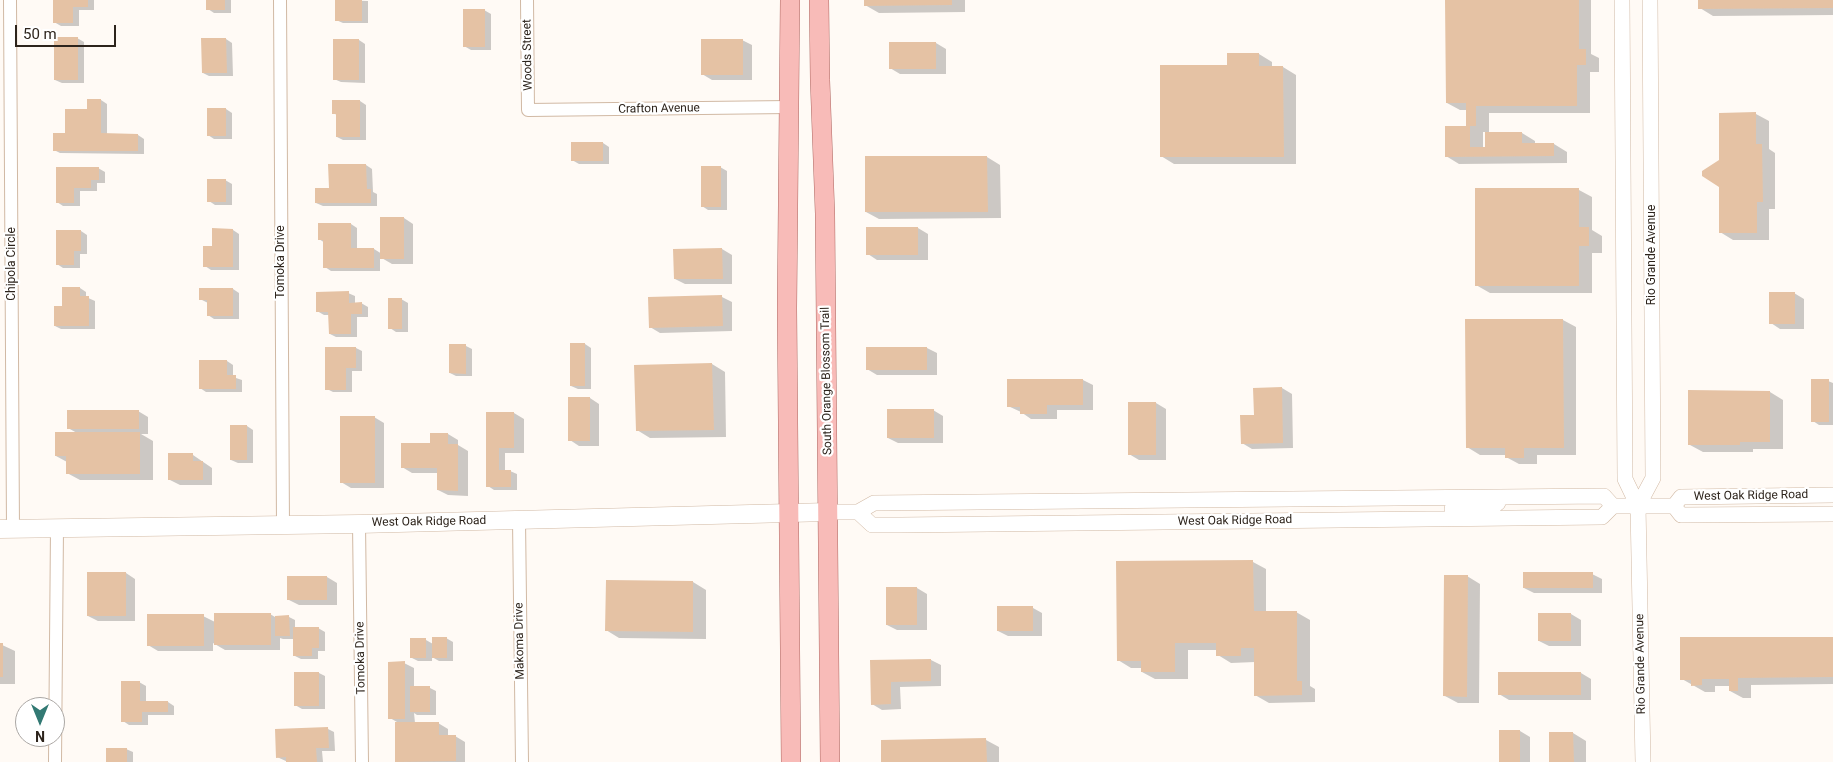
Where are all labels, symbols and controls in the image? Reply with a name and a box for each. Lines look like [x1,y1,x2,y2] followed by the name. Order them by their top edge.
[18,15,119,47] scale bar
[520,19,536,91] street label: Woods Street
[23,25,57,43] text: 50 m
[618,101,700,117] street label: Crafton Avenue
[1645,205,1659,305] street label: Rio Grande Avenue
[274,225,288,299] street label: Tomoka Drive
[5,227,19,301] street label: Chipola Circle
[819,307,835,455] street label: South Orange Blossom Trail
[1694,488,1808,504] street label: West Oak Ridge Road
[1178,513,1292,529] street label: West Oak Ridge Road
[372,514,486,530] street label: West Oak Ridge Road
[512,602,528,680] street label: Makoma Drive
[1633,614,1649,714] street label: Rio Grande Avenue
[353,621,369,695] street label: Tomoka Drive
[15,697,65,747] north arrow
[35,728,45,744] text: N

